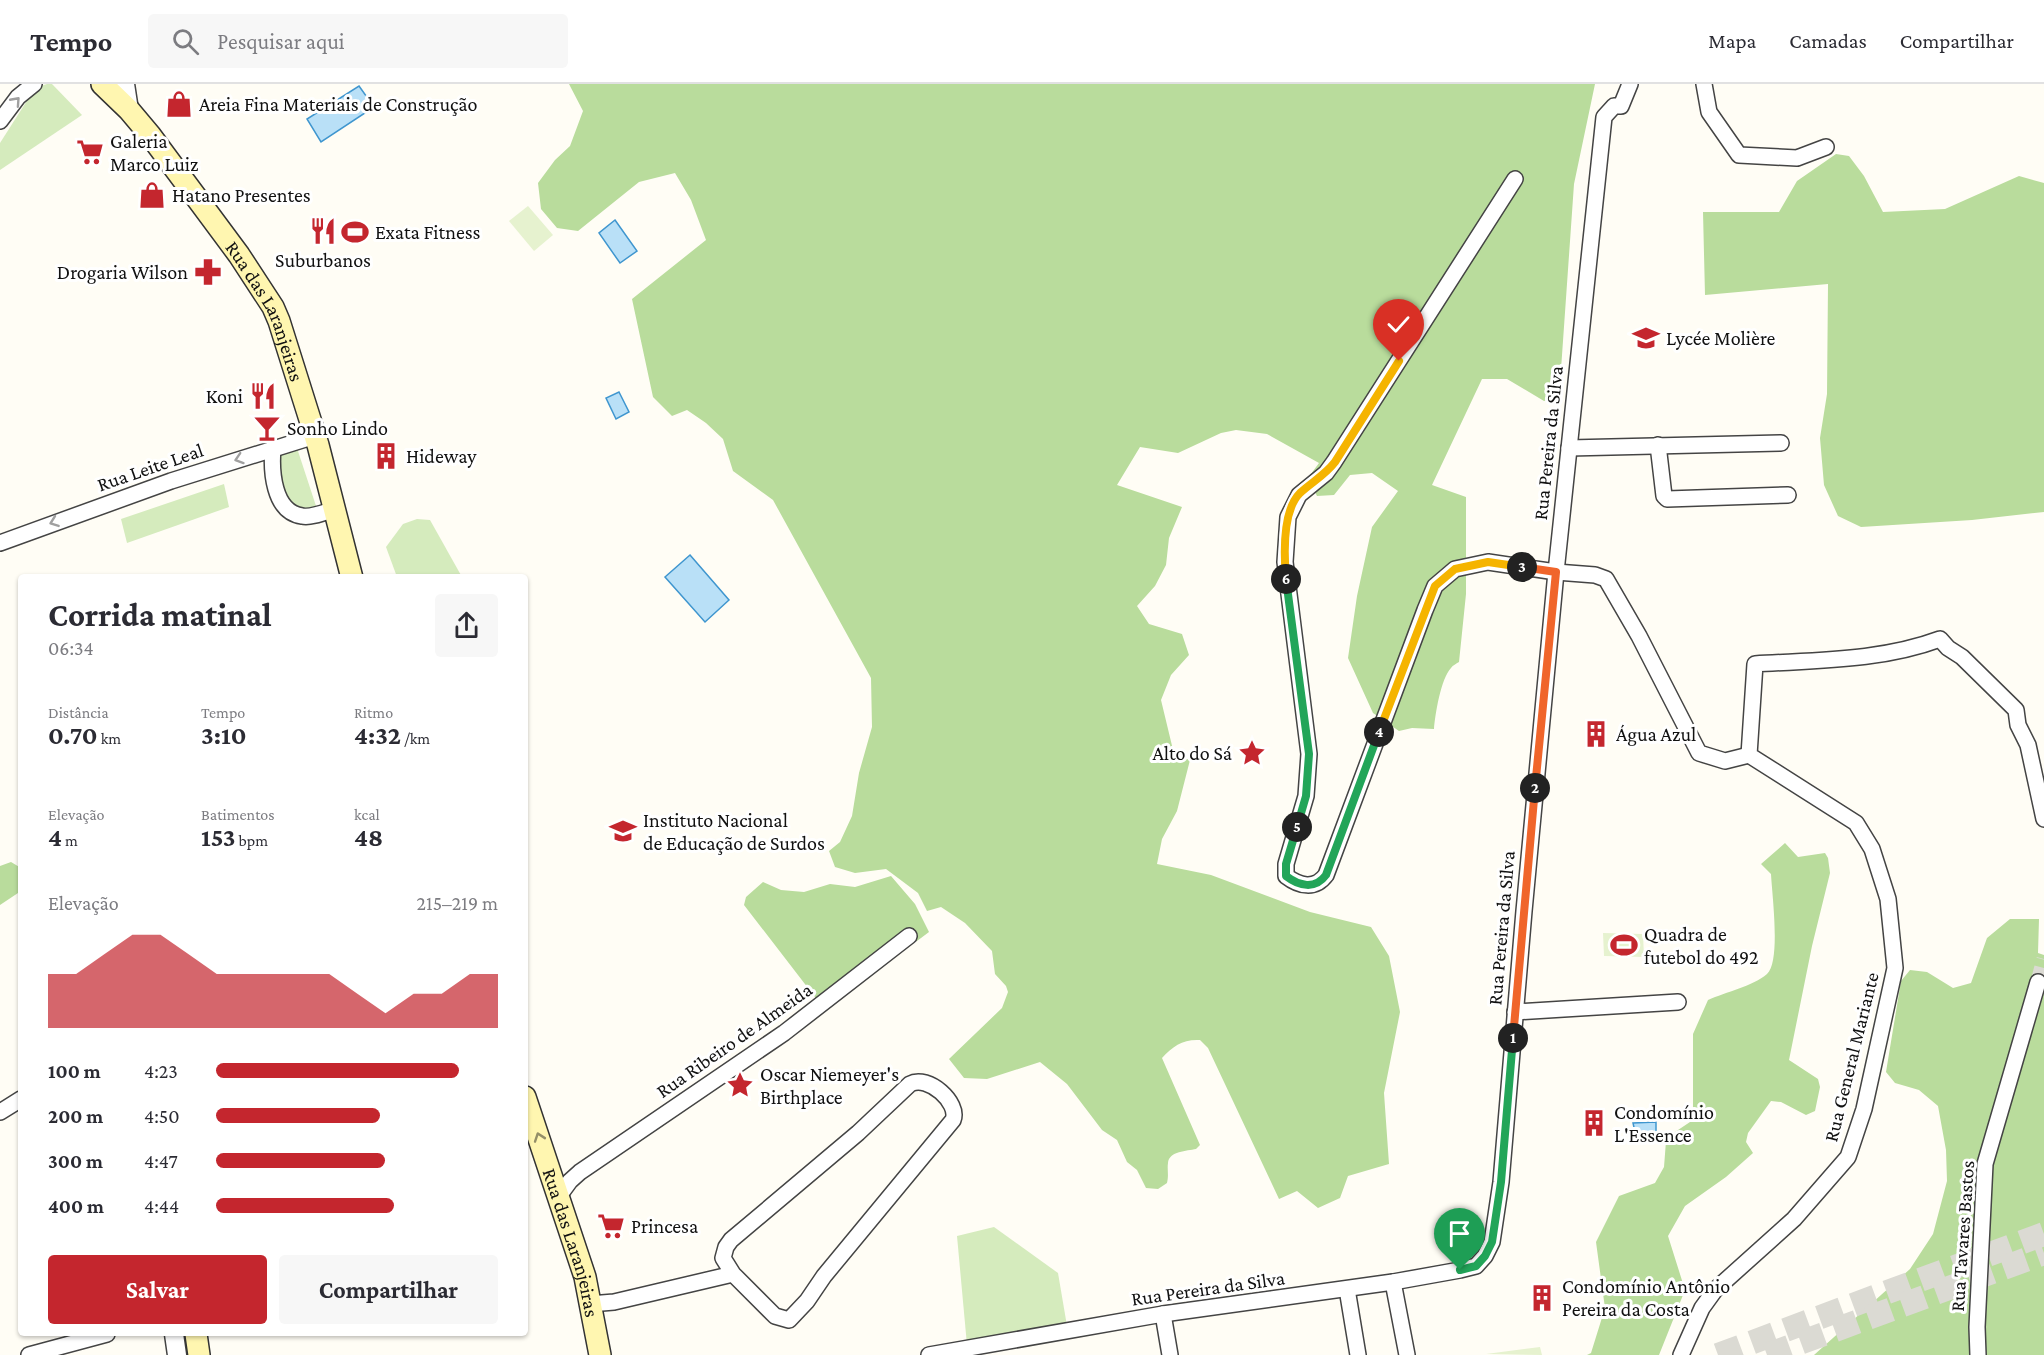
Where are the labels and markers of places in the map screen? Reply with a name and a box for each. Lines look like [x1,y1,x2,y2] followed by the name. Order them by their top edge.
[164,89,194,119] shop icon: Areia Fina Materiais de Construção
[199,93,478,116] place label: Areia Fina Materiais de Construção
[110,130,199,175] place label: Galeria Marco Luiz
[75,137,105,167] supermarket icon: Galeria Marco Luiz
[137,180,167,210] shop icon: Hatano Presentes
[172,184,311,206] place label: Hatano Presentes
[308,216,338,246] restaurant icon: Suburbanos
[340,217,370,247] sports icon: Exata Fitness
[375,221,481,243] place label: Exata Fitness
[275,249,371,271] place label: Suburbanos
[193,257,223,287] pharmacy icon: Drogaria Wilson
[57,261,188,284] place label: Drogaria Wilson
[1373,299,1424,361] pin
[1631,323,1661,353] school or university icon: Lycée Molière
[1666,327,1776,350] place label: Lycée Molière
[248,381,278,411] restaurant icon: Koni
[206,385,243,407] place label: Koni
[252,413,282,443] bar icon: Sonho Lindo
[287,417,388,439] place label: Sonho Lindo
[371,441,401,471] building icon: Hideway
[406,445,477,468] place label: Hideway
[1507,552,1537,582] pin: 3
[1271,564,1301,594] pin: 6
[1364,717,1394,747] pin: 4
[1581,719,1611,749] building icon: Água Azul
[1616,723,1696,746] place label: Água Azul
[1237,738,1267,768] place icon: Alto do Sá
[1152,742,1232,764] place label: Alto do Sá
[1520,773,1550,803] pin: 2
[643,809,825,855] place label: Instituto Nacional de Educação de Surdos
[1282,812,1312,842] pin: 5
[608,816,638,846] school or university icon: Instituto Nacional de Educação de Surdos
[1644,923,1759,968] place label: Quadra de futebol do 492
[1609,930,1639,960] sports icon: Quadra de futebol do 492
[1498,1023,1528,1053] pin: 1
[760,1063,899,1109] place label: Oscar Niemeyer's Birthplace
[725,1070,755,1100] place icon: Oscar Niemeyer's Birthplace
[1614,1101,1714,1146] place label: Condomínio L'Essence
[1579,1108,1609,1138] building icon: Condomínio L'Essence
[1434,1208,1485,1270] pin
[596,1211,626,1241] supermarket icon: Princesa
[631,1215,698,1237] place label: Princesa
[1562,1275,1730,1320] place label: Condomínio Antônio Pereira da Costa
[1527,1283,1557,1313] building icon: Condomínio Antônio Pereira da Costa

